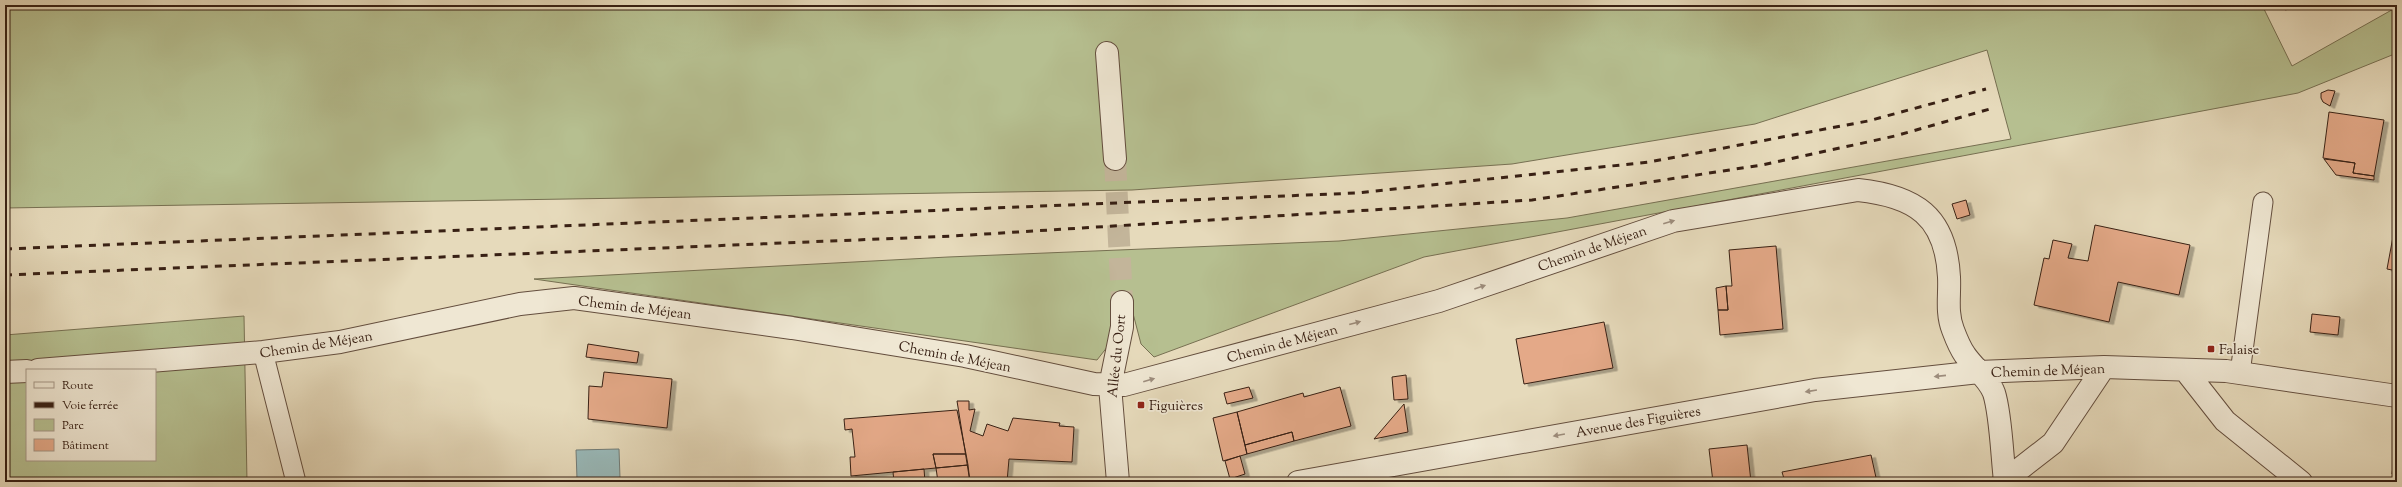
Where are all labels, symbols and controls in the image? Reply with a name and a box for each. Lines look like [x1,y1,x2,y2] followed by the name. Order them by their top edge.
[1663,219,1675,225] one-way arrow
[1535,222,1650,278] street label: Chemin de Méjean
[1474,283,1486,289] one-way arrow
[577,292,693,326] street label: Chemin de Méjean
[1104,313,1132,399] street label: Allée du Oort
[1225,320,1340,369] street label: Chemin de Méjean
[1349,320,1361,326] one-way arrow
[258,327,374,365] street label: Chemin de Méjean
[897,337,1013,379] street label: Chemin de Méjean
[2219,341,2259,361] place label: Falaise
[2206,344,2216,354] marker: Falaise
[1991,360,2105,384] street label: Chemin de Méjean
[26,369,156,461] legend
[1934,373,1946,379] one-way arrow
[62,377,94,395] text: Route
[1143,377,1155,383] one-way arrow
[1805,388,1817,394] one-way arrow
[62,397,119,415] text: Voie ferrée
[1149,397,1203,417] place label: Figuières
[1136,400,1146,410] marker: Figuières
[1574,402,1702,444] street label: Avenue des Figuières
[62,417,84,435] text: Parc
[1553,432,1565,438] one-way arrow
[62,437,109,455] text: Bâtiment

